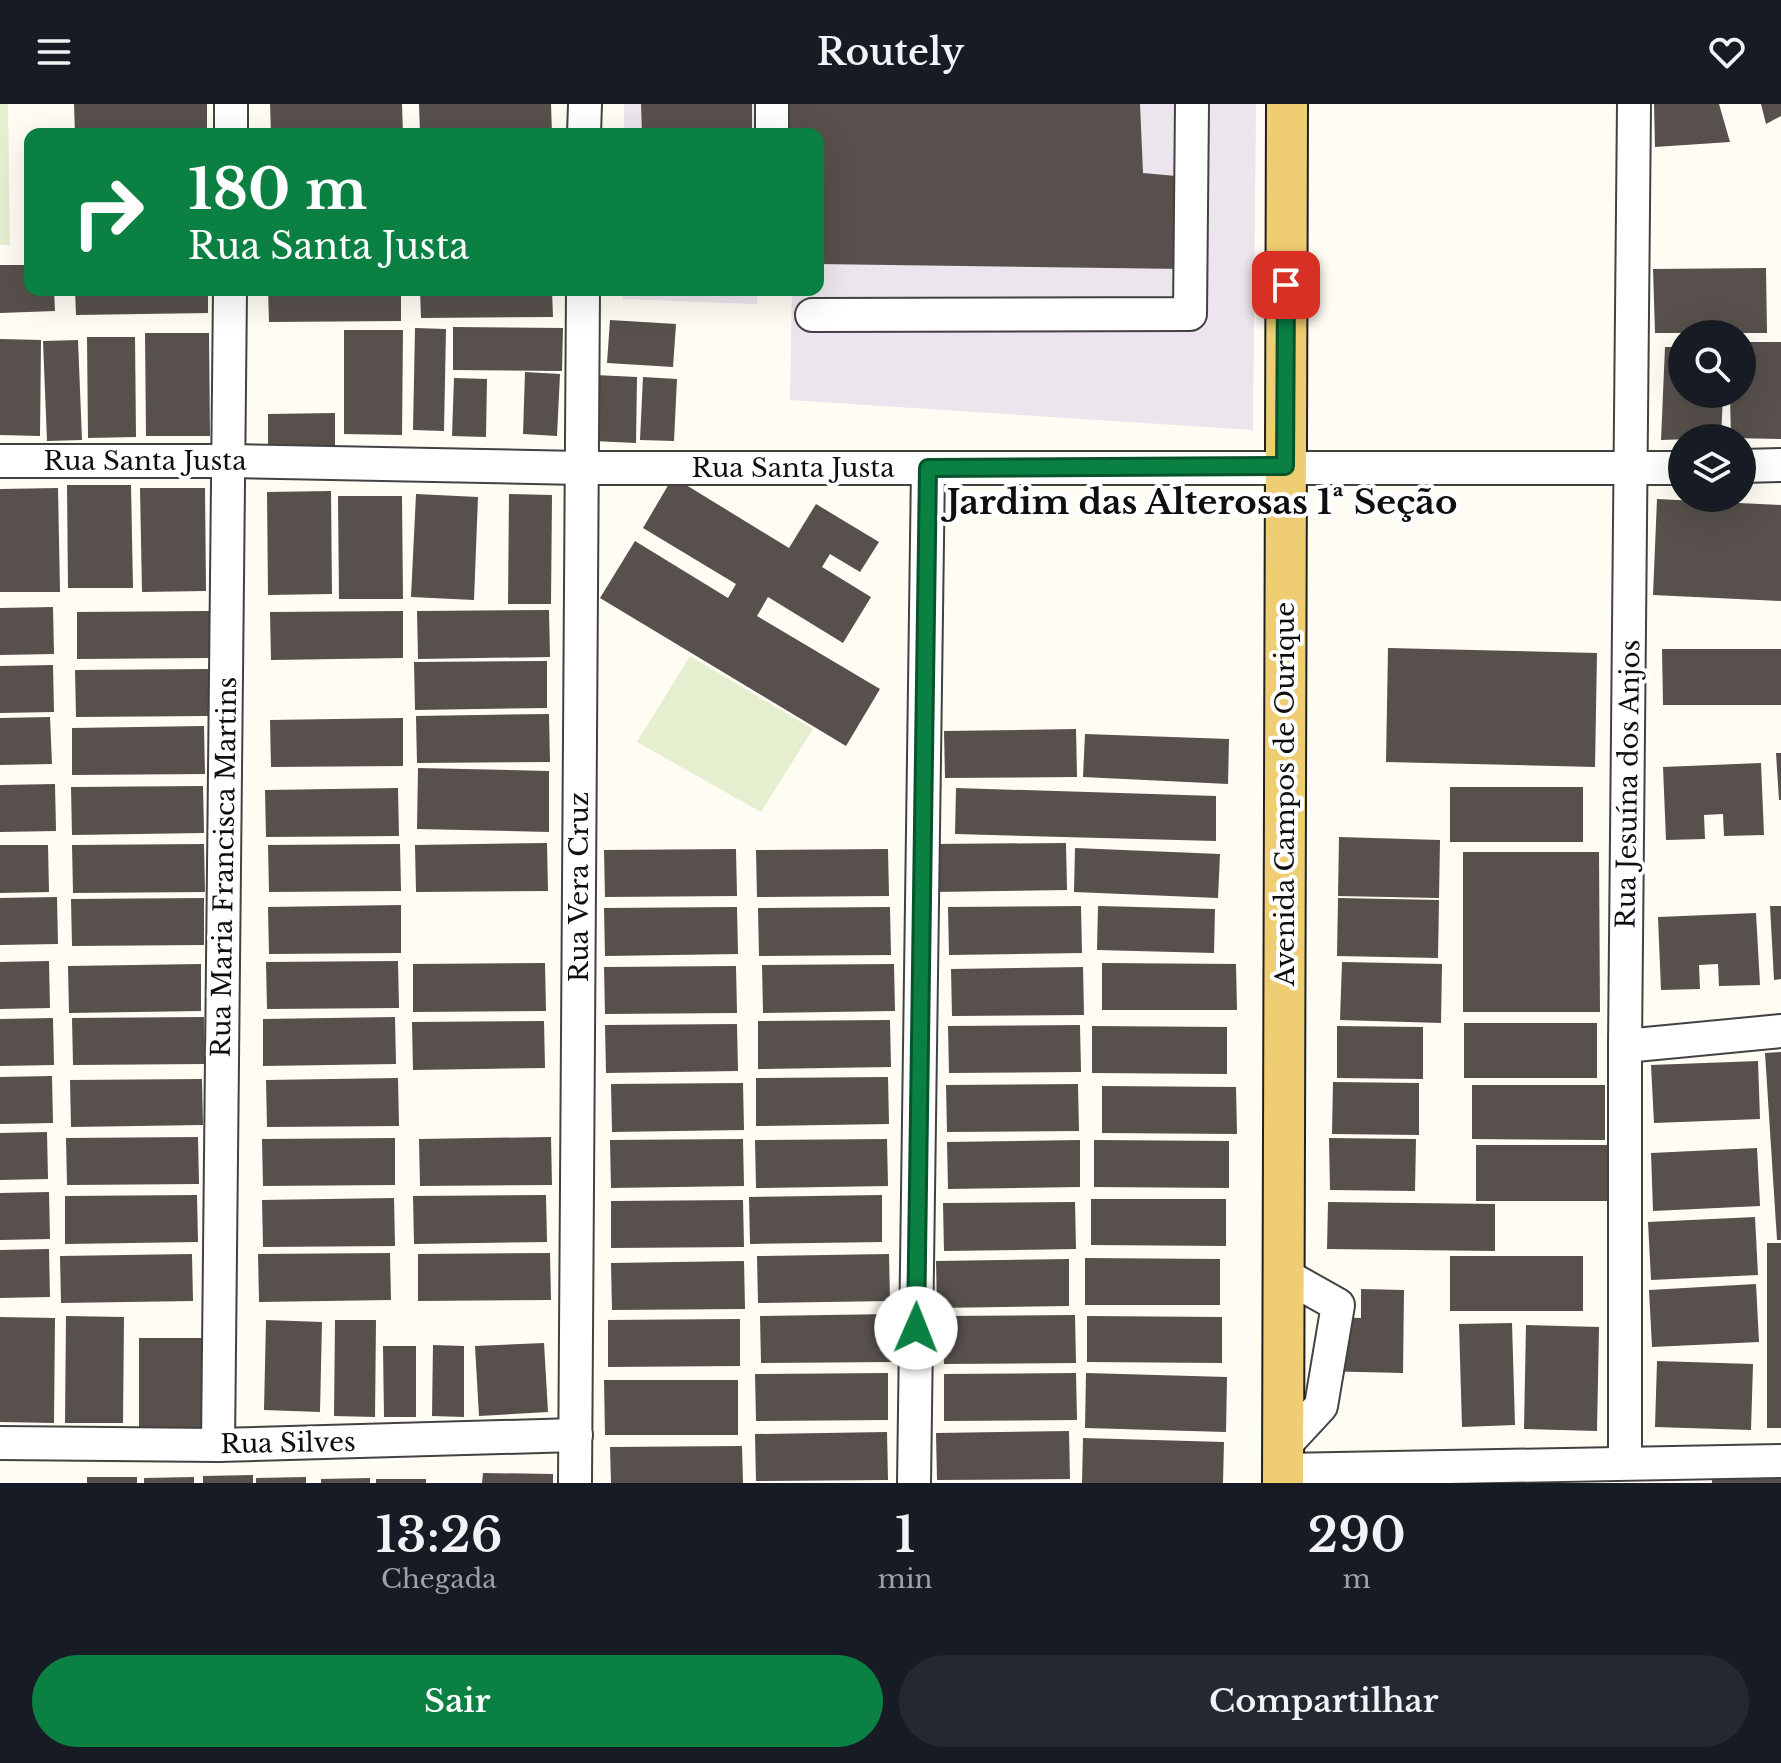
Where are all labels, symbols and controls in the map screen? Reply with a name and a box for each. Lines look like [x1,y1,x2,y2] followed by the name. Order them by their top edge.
[32,30,76,74] icon: menu
[817,30,964,75] text: Routely
[1705,30,1749,74] icon: heart
[188,155,367,224] text: 180 m
[56,160,160,264] icon: right
[188,224,469,269] text: Rua Santa Justa
[1252,251,1320,319] pin
[1264,263,1308,307] icon: arrive
[1668,320,1756,512] map controls
[1668,320,1756,408] button: search
[1668,424,1756,512] button: layers
[43,445,247,477] street label: Rua Santa Justa
[691,452,895,484] street label: Rua Santa Justa
[941,481,1457,523] district label: Jardim das Alterosas 1ª Seção
[1269,602,1301,987] street label: Avenida Campos de Ourique
[1609,639,1647,929] street label: Rua Jesuína dos Anjos
[205,676,243,1058] street label: Rua Maria Francisca Martins
[563,792,595,982] street label: Rua Vera Cruz
[874,1286,958,1370] position arrow
[220,1426,356,1460] street label: Rua Silves
[375,1505,503,1565] text: 13:26
[895,1505,916,1565] text: 1
[1308,1505,1406,1565] text: 290
[381,1563,497,1595] text: Chegada
[878,1563,932,1595] text: min
[1343,1563,1371,1595] text: m
[32,1655,883,1747] button: Sair
[899,1655,1749,1747] button: Compartilhar

